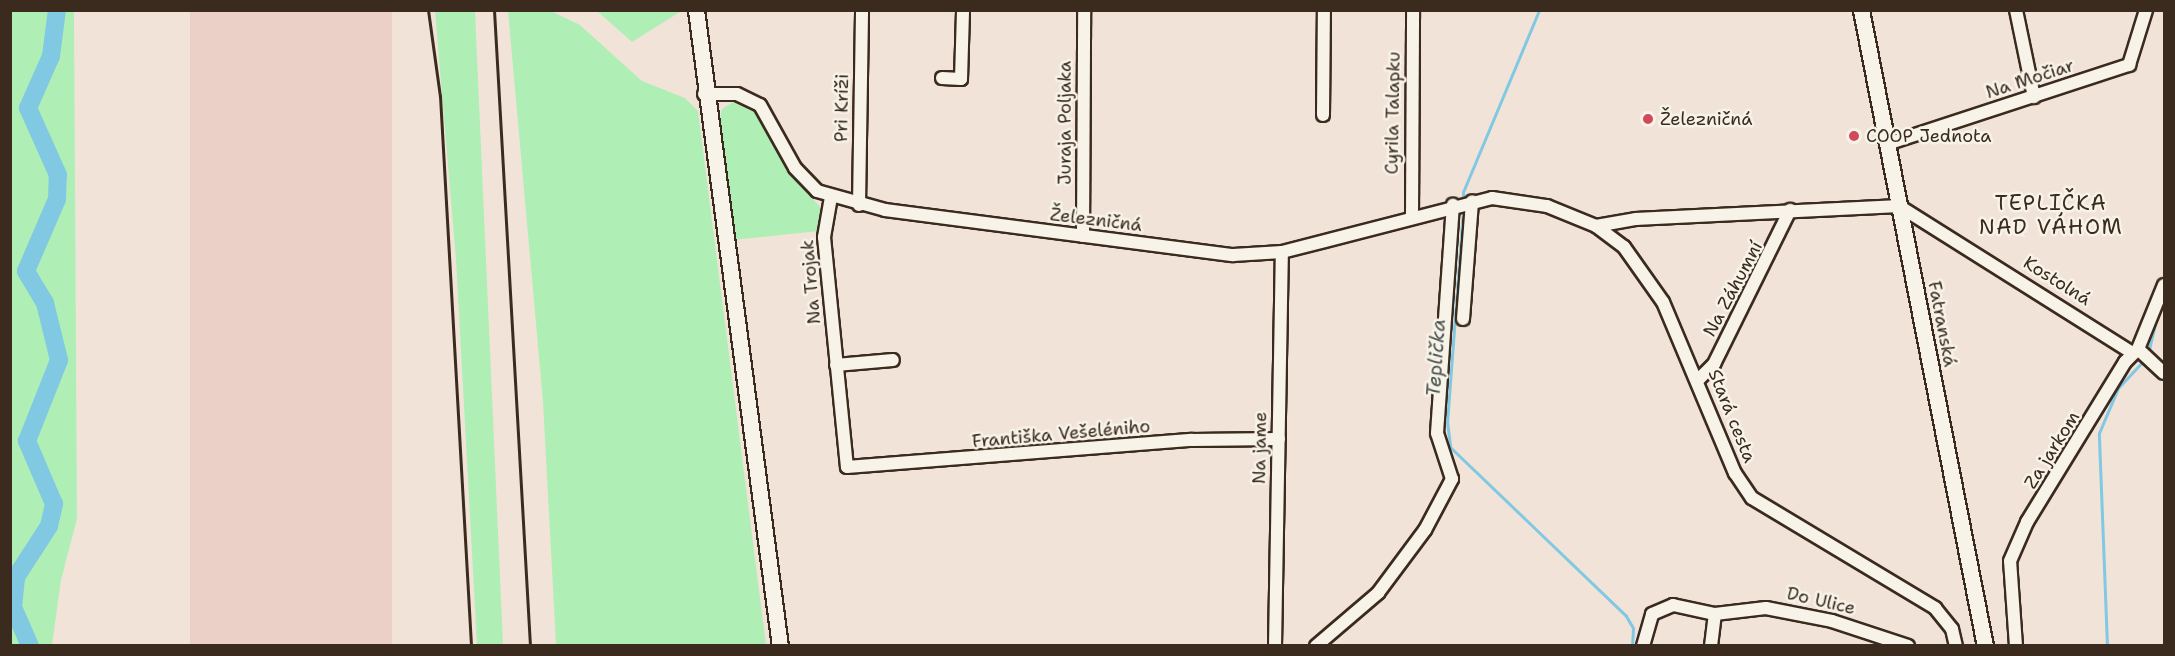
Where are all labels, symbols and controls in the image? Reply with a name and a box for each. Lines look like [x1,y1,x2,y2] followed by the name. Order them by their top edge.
[1381,51,1405,175] street label: Cyrila Talapku
[1983,55,2077,103] street label: Na Močiar
[1054,61,1076,185] street label: Juraja Poljaka
[831,74,853,142] street label: Pri Kríži
[1660,108,1752,130] place label: Železničná
[1641,112,1655,126] marker: Železničná
[1866,125,1992,147] place label: COOP Jednota
[1847,129,1861,143] marker: COOP Jednota
[1979,190,2123,240] district label: TEPLIČKA NAD VÁHOM
[1049,204,1143,236] street label: Železničná
[1699,238,1767,340] street label: Na Záhumní
[797,239,825,325] street label: Na Trojak
[2019,252,2095,310] street label: Kostolná
[1923,279,1961,369] street label: Fatranská
[1421,318,1451,398] water label: Teplička
[1703,366,1761,466] street label: Stará cesta
[2020,407,2084,493] street label: Za jarkom
[1249,412,1271,484] street label: Na jame
[971,415,1151,453] street label: Františka Vešeléniho
[1785,583,1857,619] street label: Do Ulice

